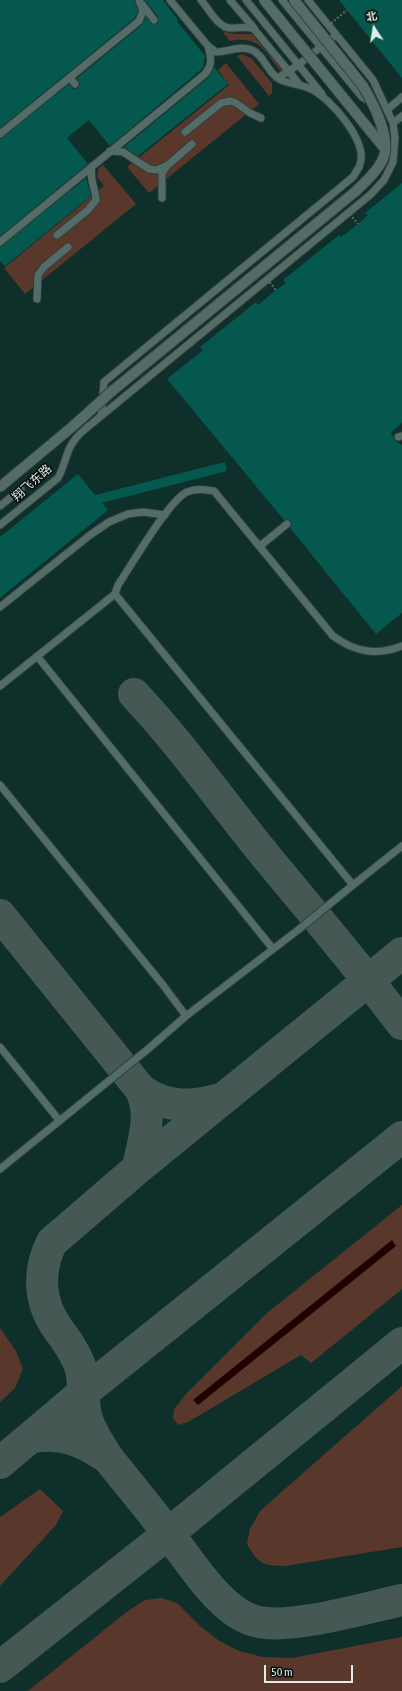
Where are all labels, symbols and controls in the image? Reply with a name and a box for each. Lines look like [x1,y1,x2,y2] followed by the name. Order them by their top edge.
[354,8,394,48] north arrow
[365,9,378,23] text: 北
[9,462,55,504] street label: 翔飞东路
[266,1657,355,1683] scale bar
[271,1665,293,1679] text: 50 m

